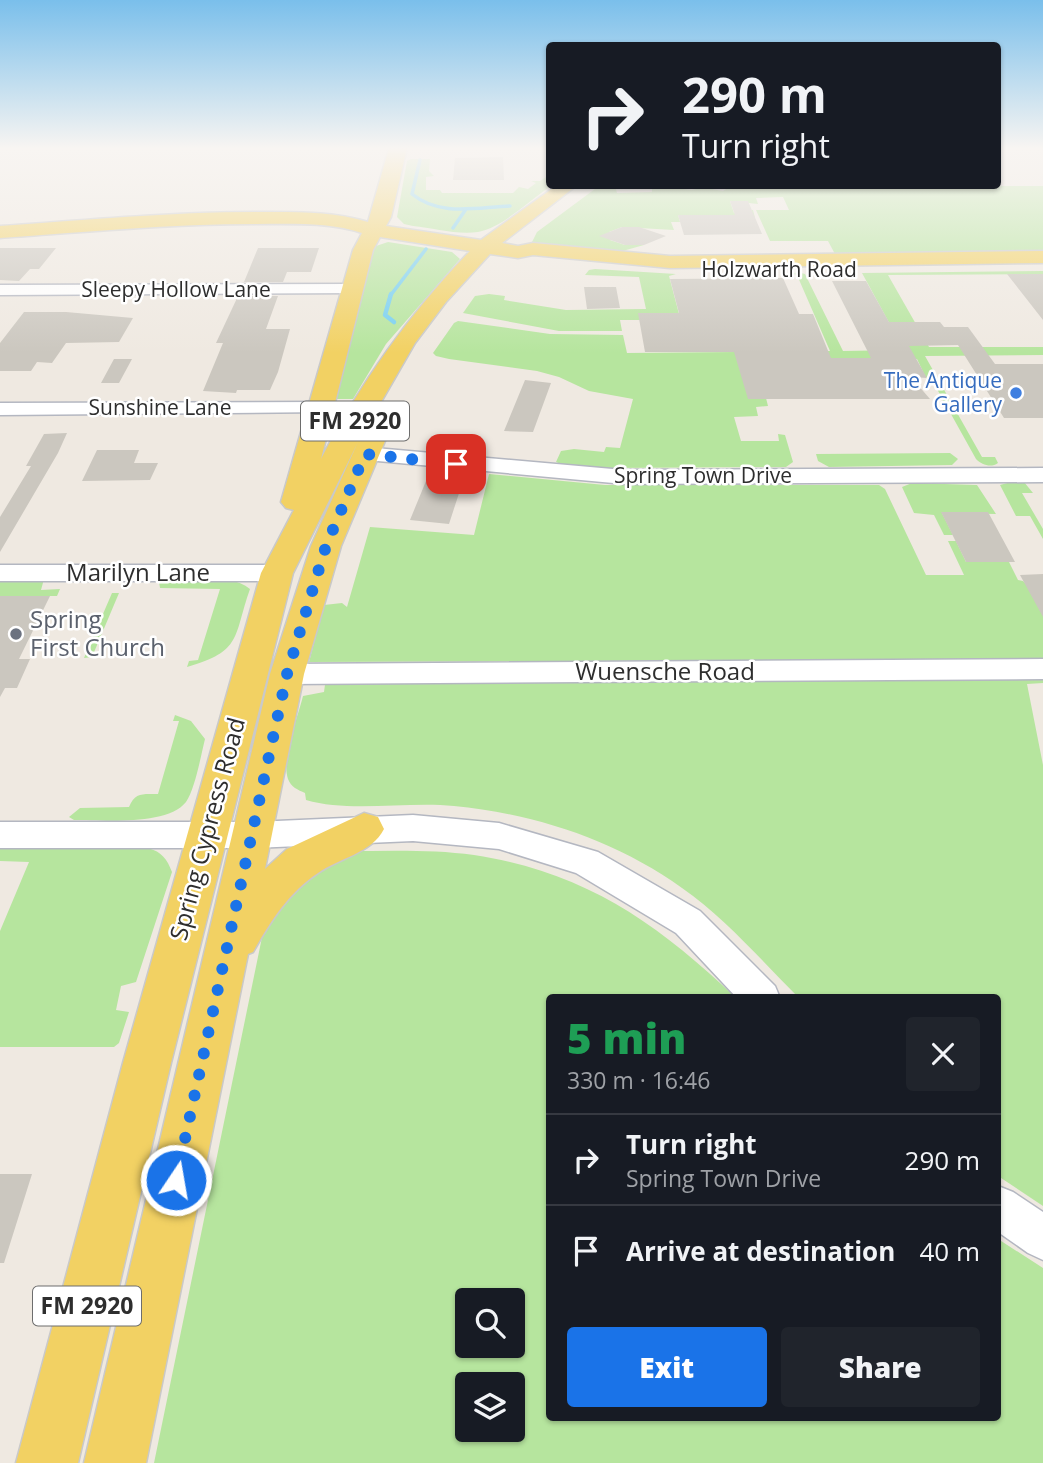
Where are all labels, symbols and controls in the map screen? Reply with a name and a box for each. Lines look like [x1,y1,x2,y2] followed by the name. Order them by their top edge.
[682,61,827,127] text: 290 m
[567,70,658,161] icon: right
[682,124,830,167] text: Turn right
[701,255,857,283] street label: Holzwarth Road
[81,275,271,303] street label: Sleepy Hollow Lane
[884,366,1002,418] place label: The Antique Gallery
[1008,385,1024,401] marker: The Antique Gallery
[89,393,231,421] street label: Sunshine Lane
[301,402,409,440] road number: FM 2920
[426,434,486,494] pin
[437,445,475,483] icon: arrive
[614,461,792,489] street label: Spring Town Drive
[66,555,210,588] street label: Marilyn Lane
[30,602,165,663] place label: Spring First Church
[8,626,24,642] marker: Spring First Church
[575,654,755,687] street label: Wuensche Road
[161,714,252,944] street label: Spring Cypress Road
[567,1009,686,1066] text: 5 min
[906,1017,980,1091] button: close
[567,1064,710,1096] text: 330 m · 16:46
[626,1126,757,1162] text: Turn right
[567,1141,605,1179] icon: right
[905,1142,980,1178] text: 290 m
[139,1143,213,1217] position arrow
[626,1162,821,1194] text: Spring Town Drive
[567,1232,605,1270] icon: arrive
[626,1233,895,1269] text: Arrive at destination
[919,1233,980,1269] text: 40 m
[33,1287,141,1326] road number: FM 2920
[455,1288,525,1442] map controls
[455,1288,525,1358] button: search
[567,1327,767,1407] button: Exit
[781,1327,980,1407] button: Share
[455,1372,525,1442] button: layers

